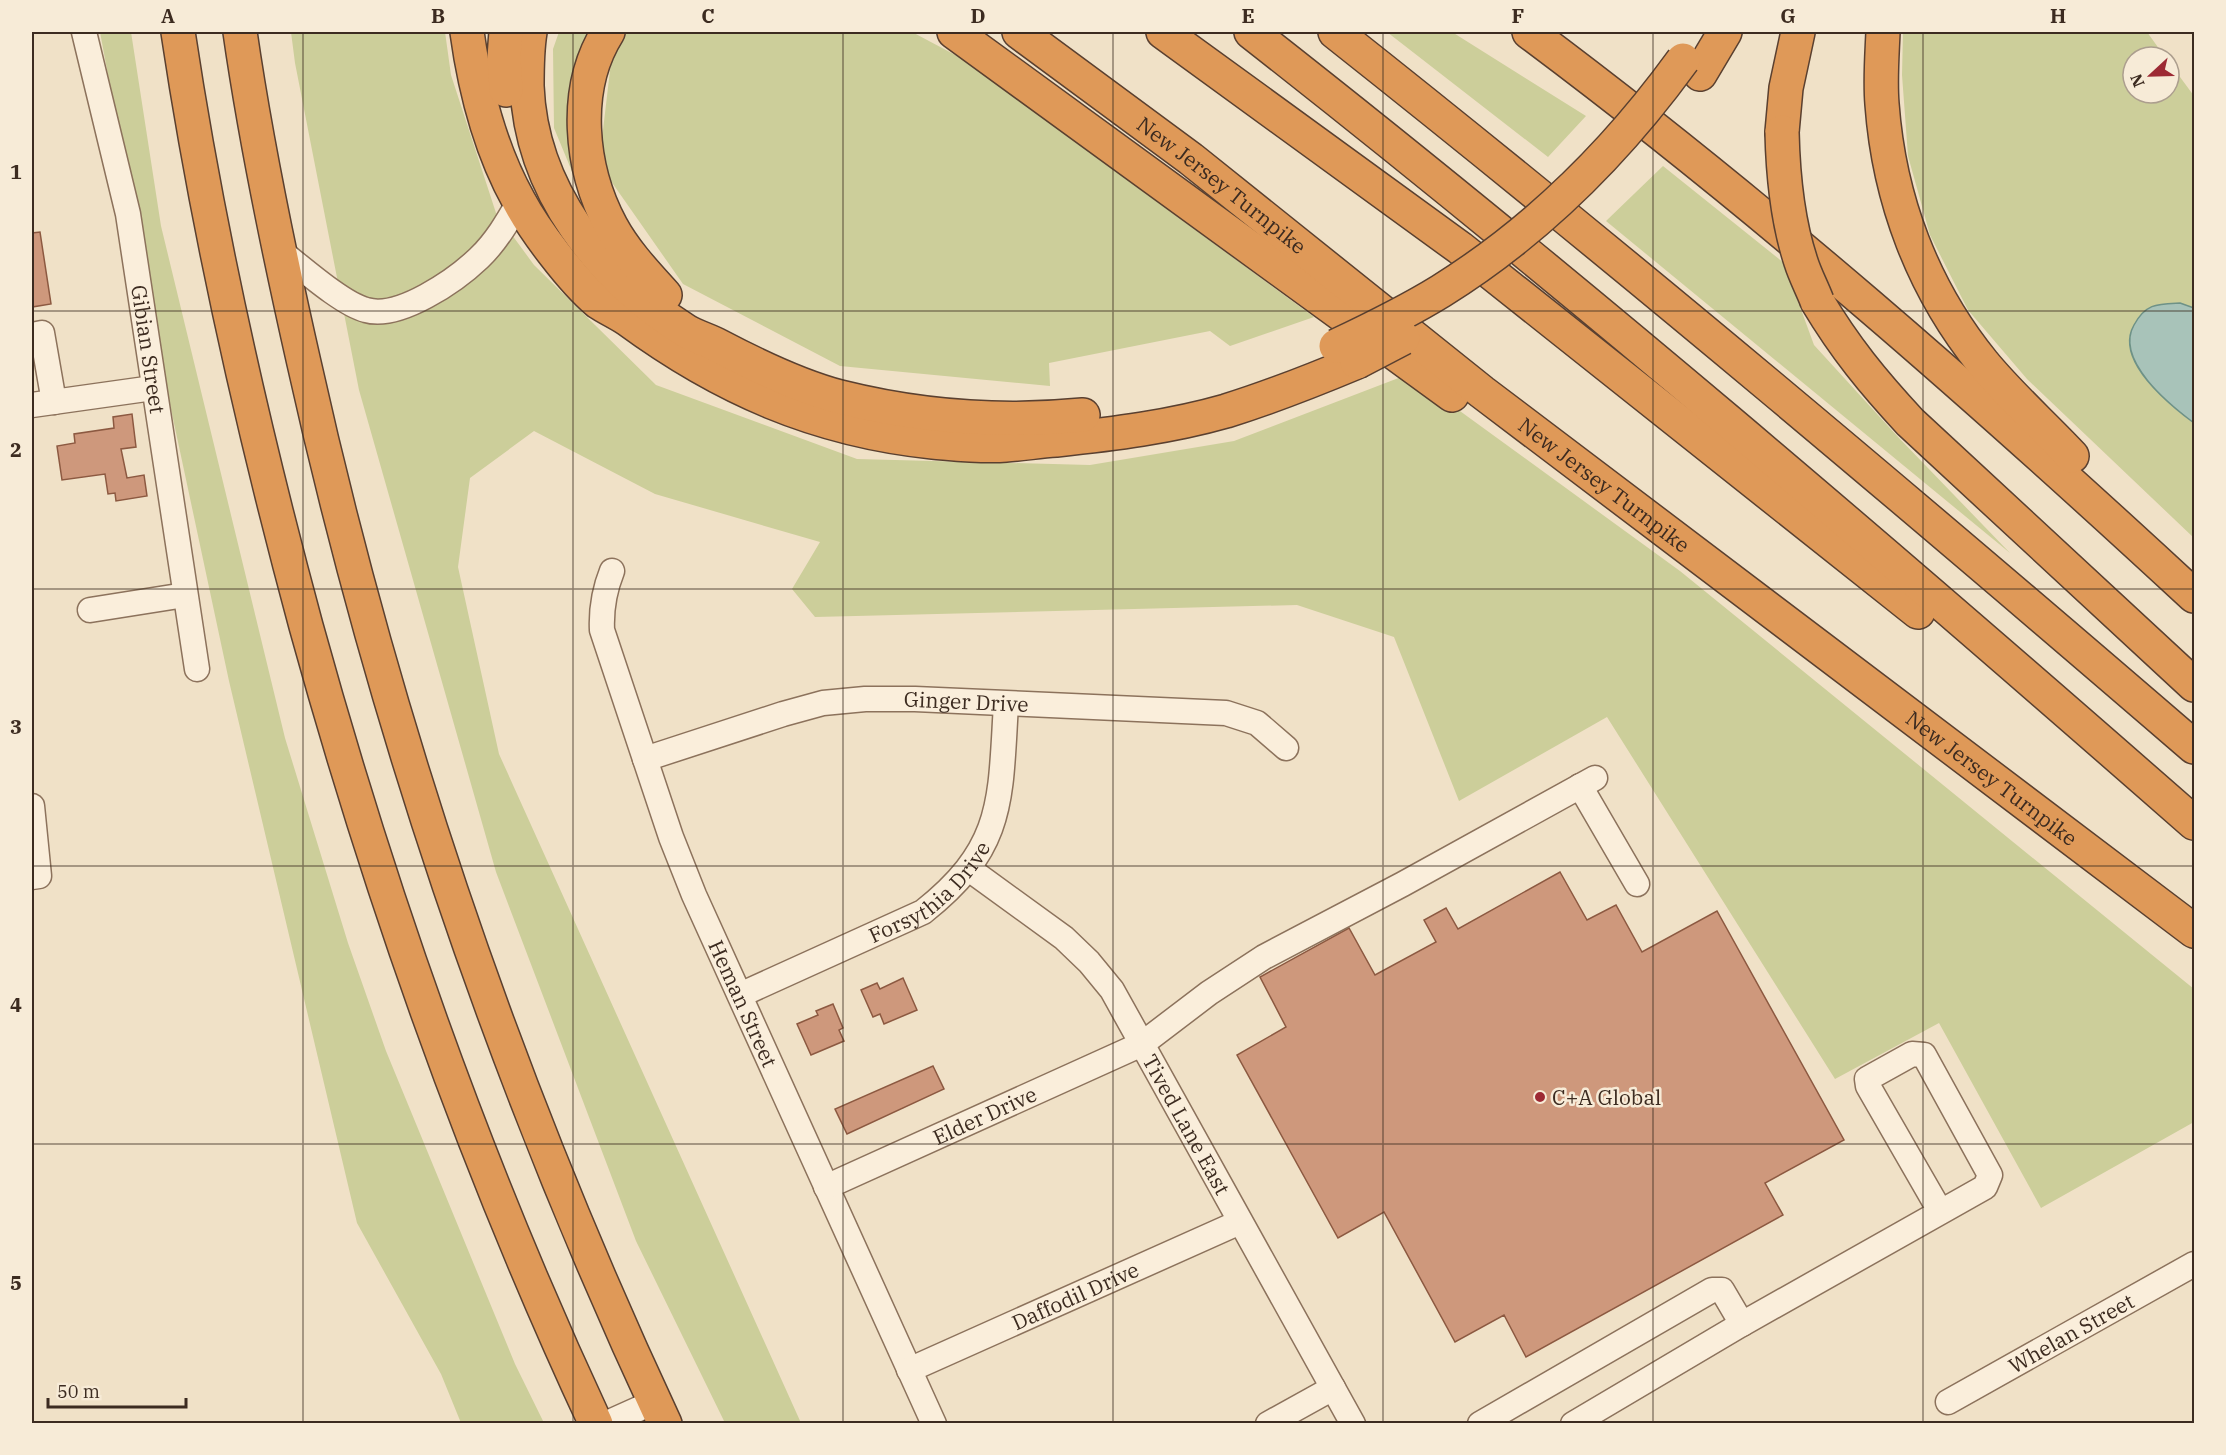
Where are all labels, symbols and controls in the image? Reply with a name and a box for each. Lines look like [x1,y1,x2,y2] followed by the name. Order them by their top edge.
[161,2,175,29] text: A
[431,2,445,29] text: B
[701,2,715,29] text: C
[970,2,986,29] text: D
[1241,2,1255,29] text: E
[1512,2,1524,29] text: F
[1780,2,1796,29] text: G
[2050,2,2066,29] text: H
[2121,45,2181,105] north arrow
[2125,71,2149,90] text: N
[1131,110,1312,260] street label: New Jersey Turnpike
[10,158,22,185] text: 1
[125,283,172,415] street label: Gibian Street
[1513,411,1696,558] street label: New Jersey Turnpike
[10,436,22,463] text: 2
[904,685,1029,718] street label: Ginger Drive
[1900,704,2083,852] street label: New Jersey Turnpike
[10,713,22,740] text: 3
[864,836,996,949] street label: Forsythia Drive
[702,935,784,1071] street label: Heman Street
[10,991,22,1018] text: 4
[1136,1049,1237,1200] street label: Tived Lane East
[928,1080,1041,1151] street label: Elder Drive
[1552,1083,1661,1111] place label: C+A Global
[1533,1090,1547,1104] marker: C+A Global
[1007,1255,1143,1336] street label: Daffodil Drive
[10,1269,22,1296] text: 5
[2003,1287,2139,1379] street label: Whelan Street
[48,1371,186,1409] scale bar
[57,1380,100,1403] text: 50 m

